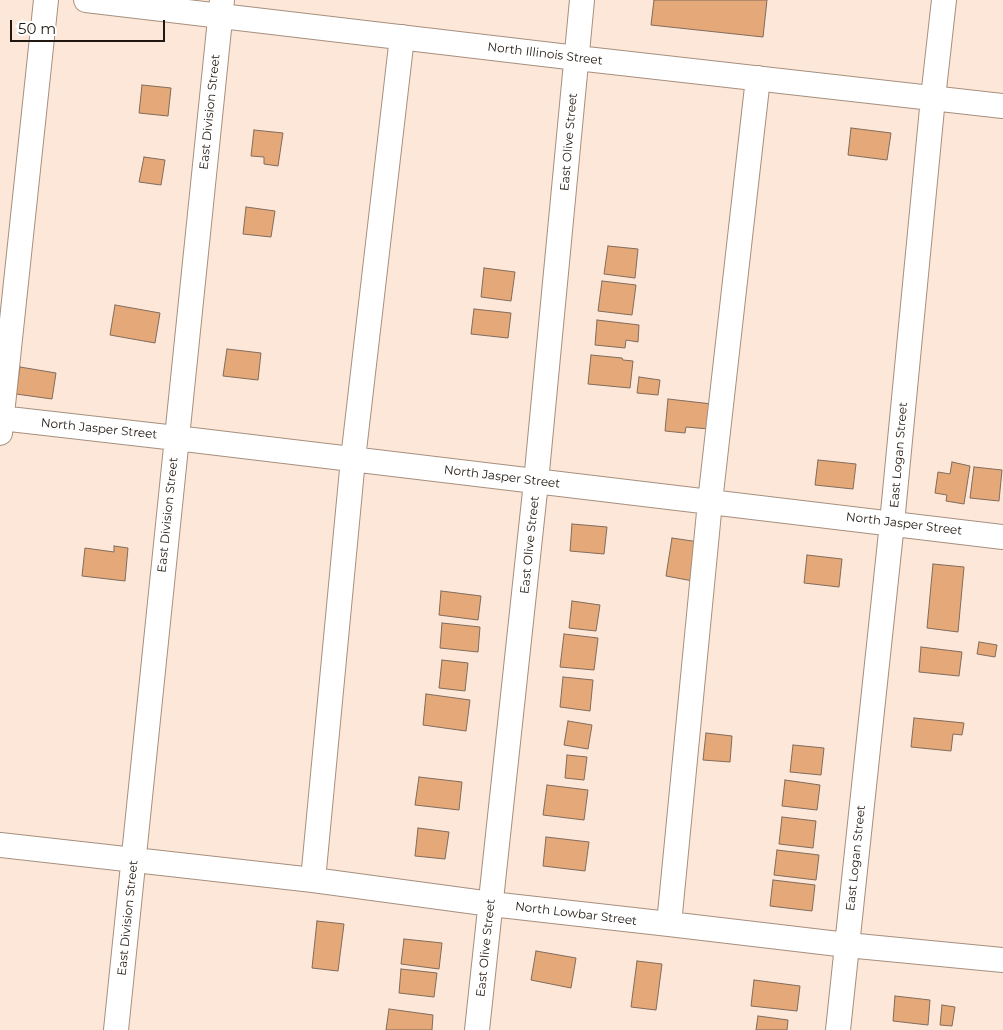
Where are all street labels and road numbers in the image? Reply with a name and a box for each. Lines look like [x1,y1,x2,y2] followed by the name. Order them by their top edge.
[487,40,603,68] street label: North Illinois Street
[197,54,223,170] street label: East Division Street
[558,92,580,192] street label: East Olive Street
[887,401,911,509] street label: East Logan Street
[40,416,158,442] street label: North Jasper Street
[155,457,181,573] street label: East Division Street
[443,463,561,491] street label: North Jasper Street
[518,495,542,595] street label: East Olive Street
[845,510,963,538] street label: North Jasper Street
[843,804,869,912] street label: East Logan Street
[115,860,141,976] street label: East Division Street
[474,898,498,998] street label: East Olive Street
[514,899,638,929] street label: North Lowbar Street

